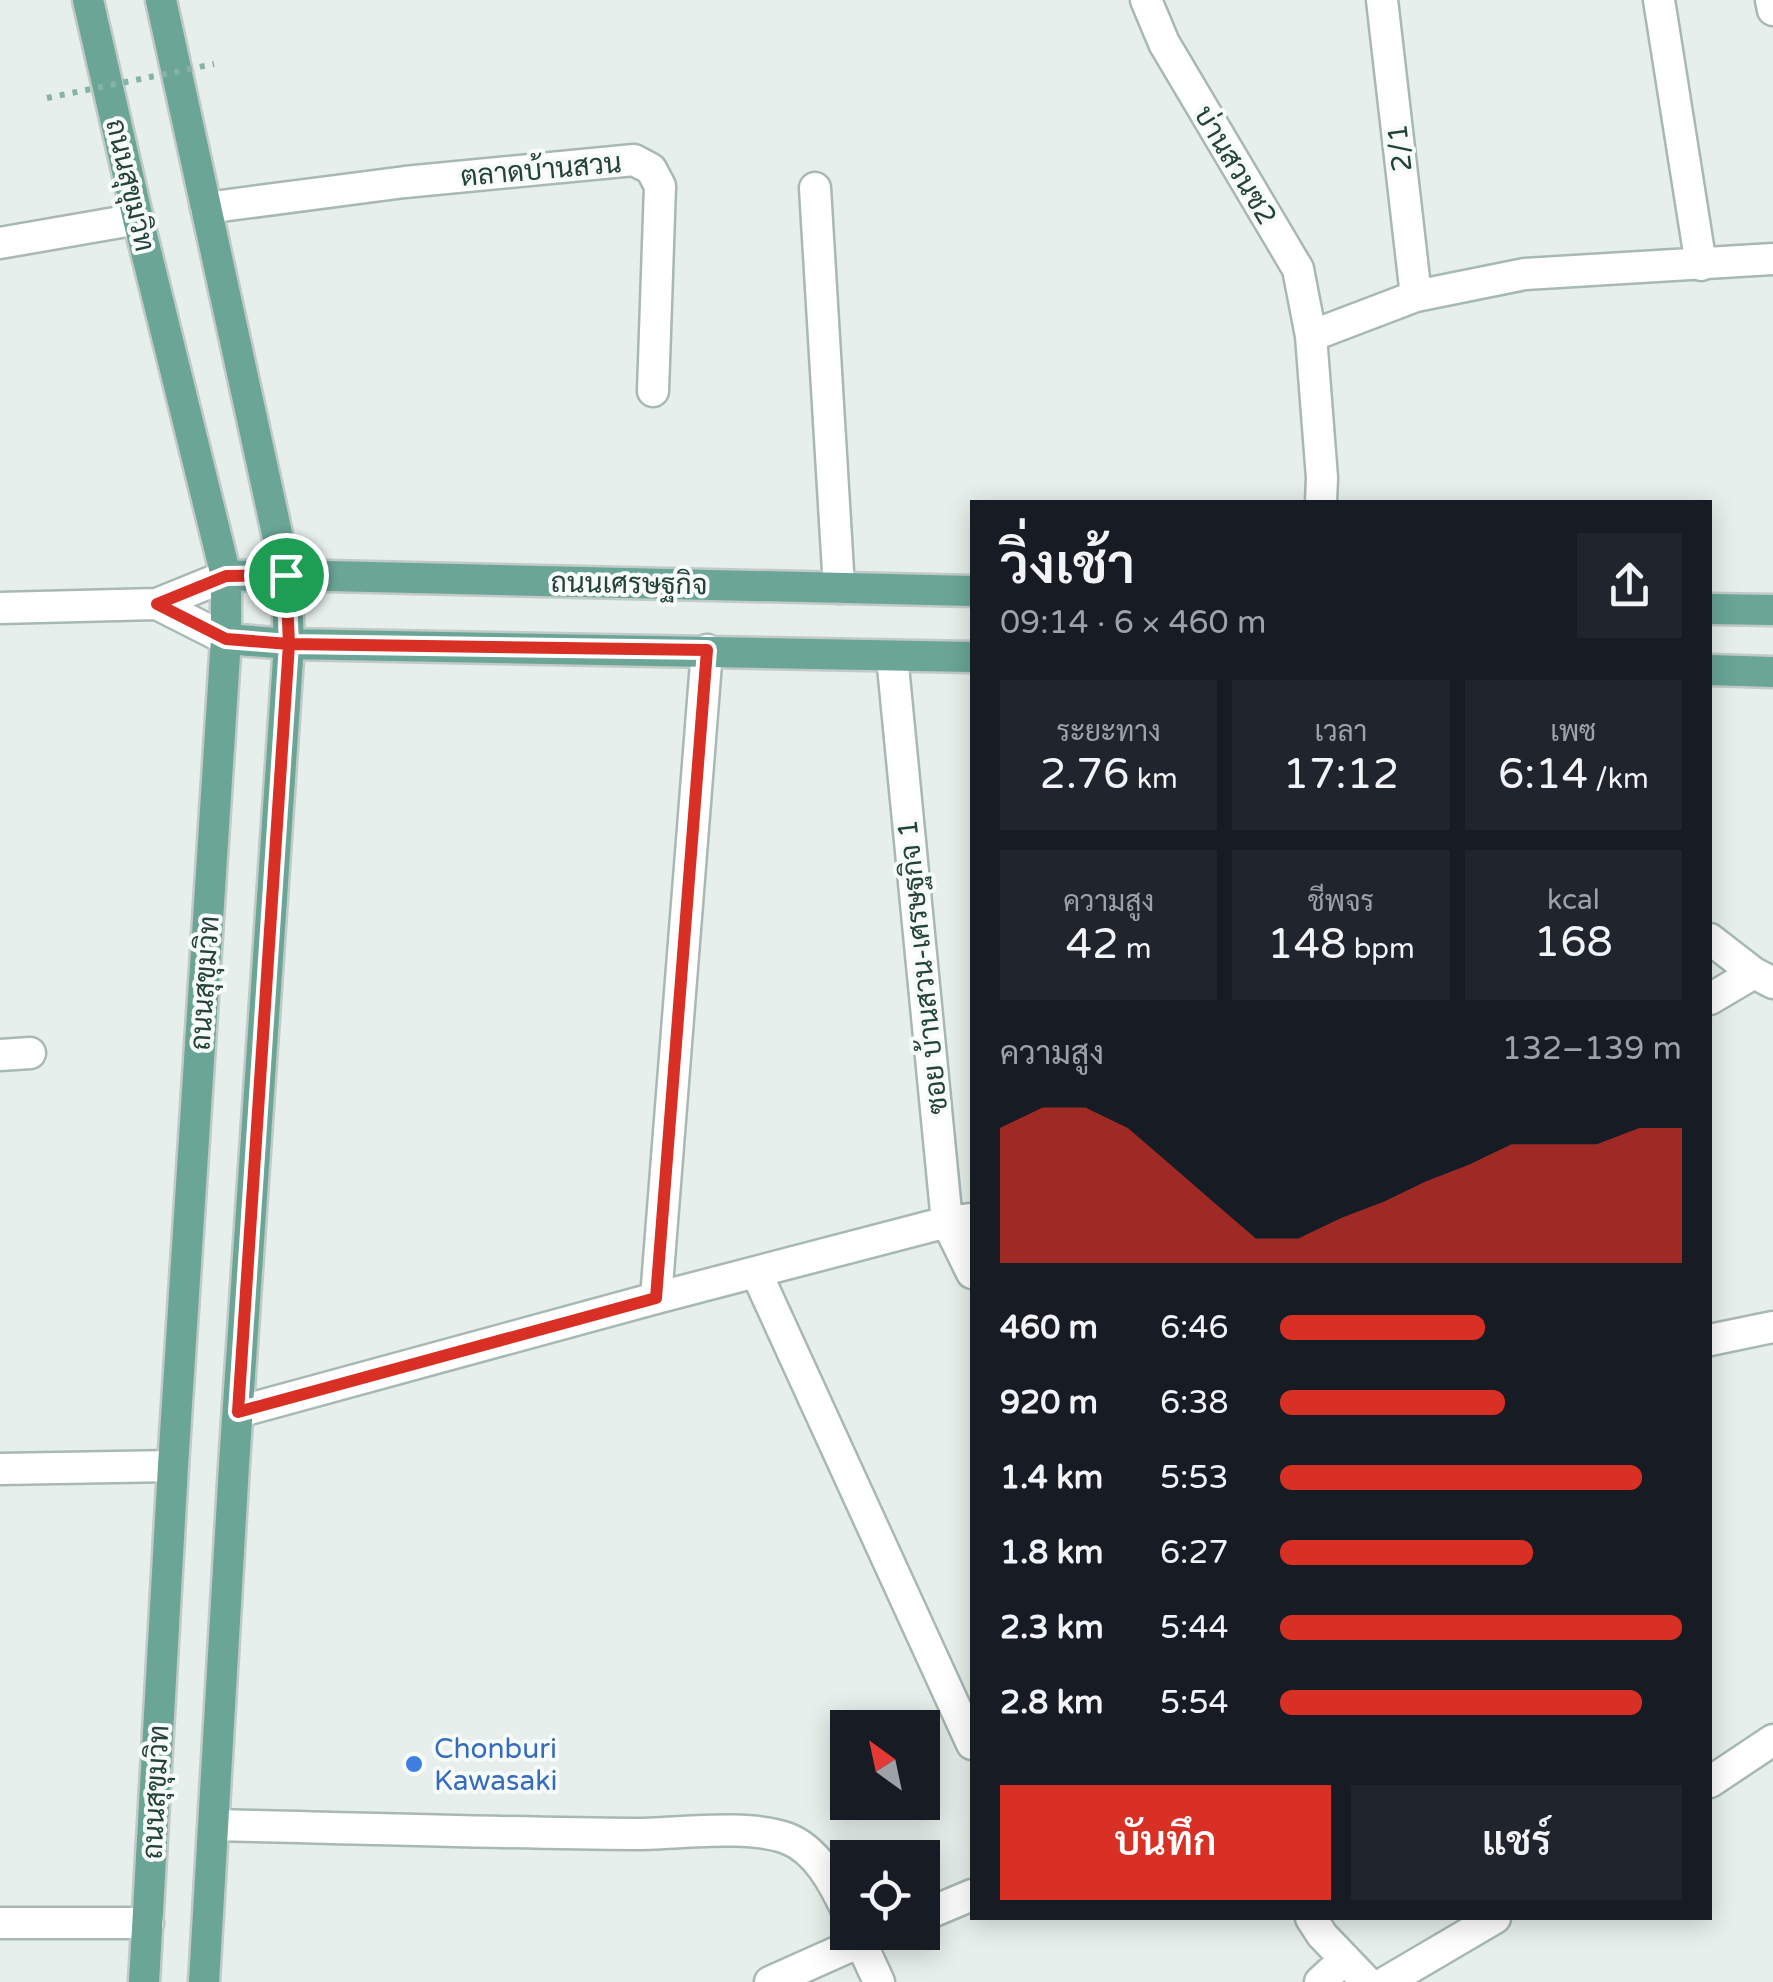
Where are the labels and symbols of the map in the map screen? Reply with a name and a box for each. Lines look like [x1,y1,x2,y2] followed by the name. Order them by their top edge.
[1186,99,1285,231] street label: บ่านสวนซ2
[96,116,162,255] street label: ถนนสุขุมวิท
[1380,122,1420,174] street label: 2/1
[459,144,623,194] street label: ตลาดบ้านสวน
[244,533,329,618] pin
[550,566,708,603] street label: ถนนเศรษฐกิจ
[889,818,956,1116] street label: ซอย บ้านสวน-เศรษฐกิจ 1
[183,915,229,1052] street label: ถนนสุขุมวิท
[830,1710,940,1820] north arrow
[135,1724,178,1860] street label: ถนนสุขุมวิท
[434,1732,557,1798] place label: Chonburi Kawasaki
[403,1753,425,1775] marker: Chonburi Kawasaki

